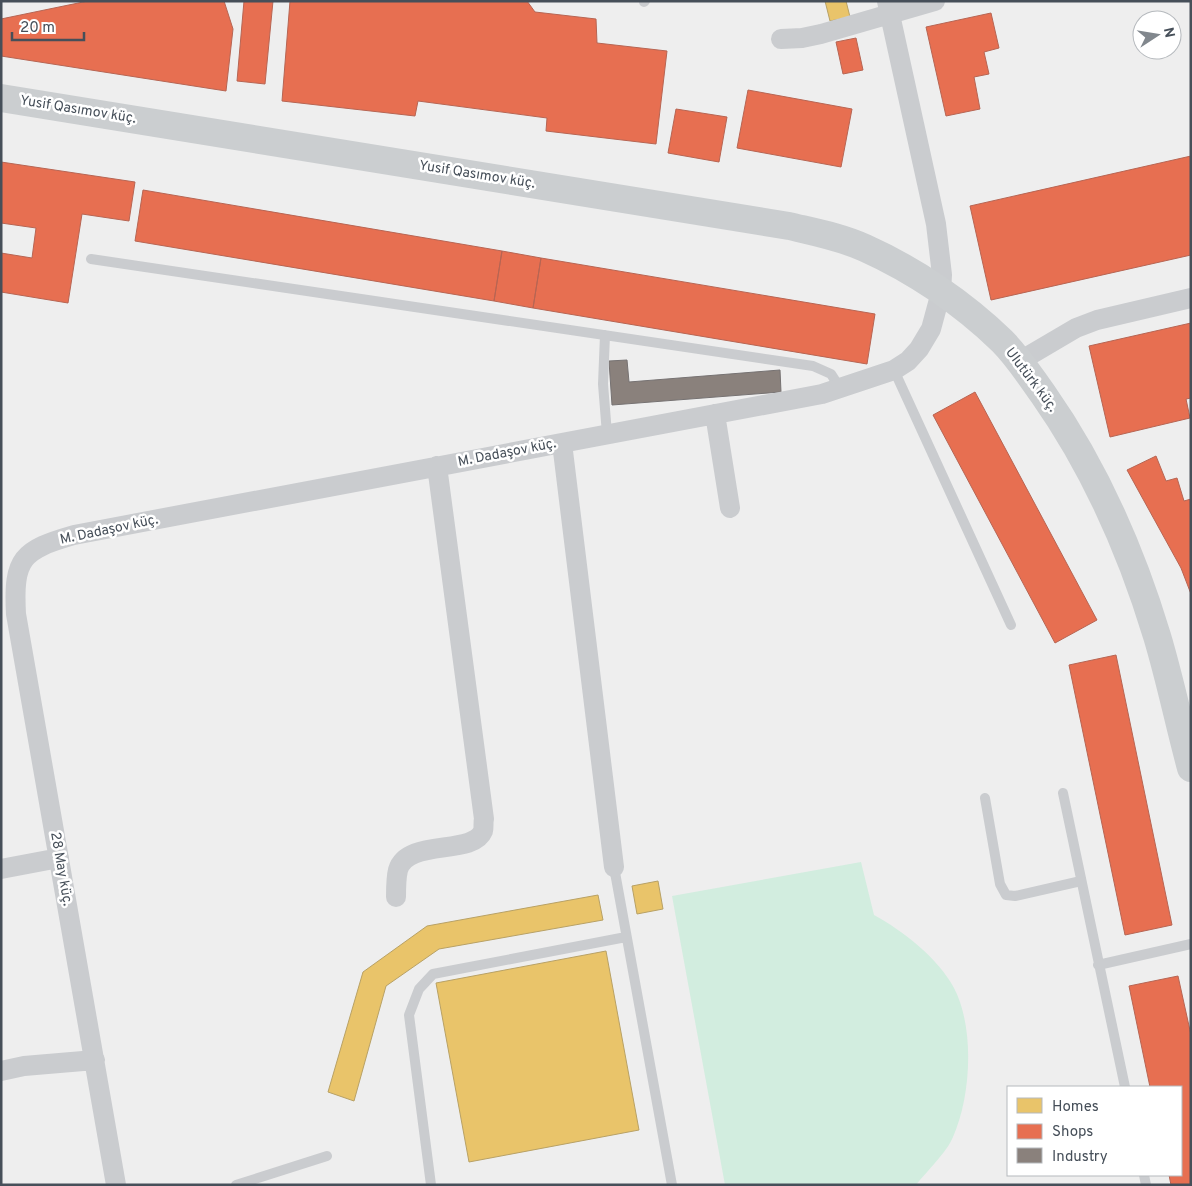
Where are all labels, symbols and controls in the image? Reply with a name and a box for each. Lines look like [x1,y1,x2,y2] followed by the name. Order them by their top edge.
[12,10,85,42] scale bar
[1132,10,1182,60] north arrow
[20,19,55,38] text: 20 m
[1159,26,1178,39] text: N
[19,92,137,128] street label: Yusif Qasımov küç.
[418,157,536,193] street label: Yusif Qasımov küç.
[1001,345,1061,415] street label: Ulutürk küç.
[456,435,558,471] street label: M. Dadaşov küç.
[58,511,160,549] street label: M. Dadaşov küç.
[46,831,76,907] street label: 28 May küç.
[1007,1086,1182,1176] legend
[1052,1098,1099,1117] text: Homes
[1052,1123,1093,1142] text: Shops
[1052,1148,1108,1167] text: Industry

